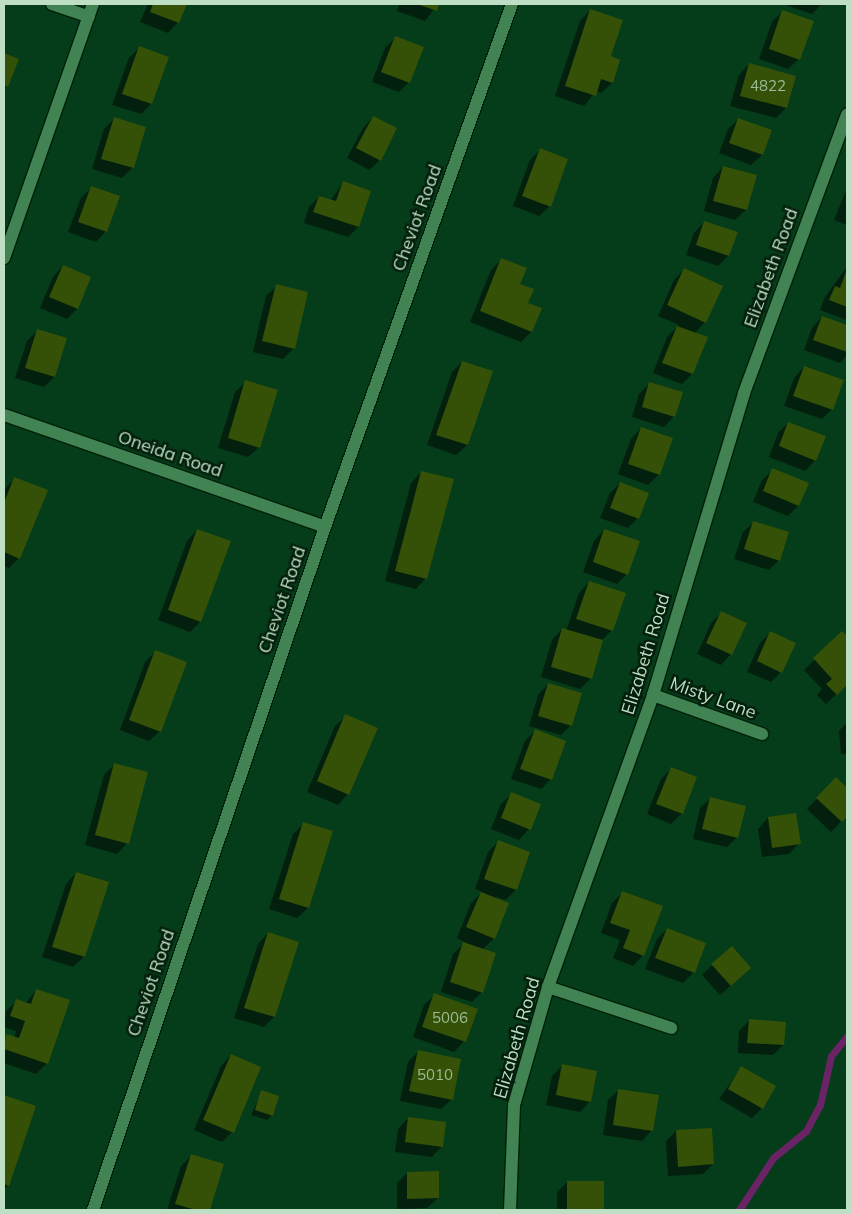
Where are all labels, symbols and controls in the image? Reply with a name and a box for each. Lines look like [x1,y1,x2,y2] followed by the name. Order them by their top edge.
[750,77,786,95] house number: 4822
[388,162,446,274] street label: Cheviot Road
[739,205,803,331] street label: Elizabeth Road
[115,426,225,482] street label: Oneida Road
[254,544,310,656] street label: Cheviot Road
[617,591,675,717] street label: Elizabeth Road
[667,672,759,724] street label: Misty Lane
[123,927,179,1039] street label: Cheviot Road
[489,975,545,1101] street label: Elizabeth Road
[432,1009,468,1027] house number: 5006
[417,1066,453,1084] house number: 5010

